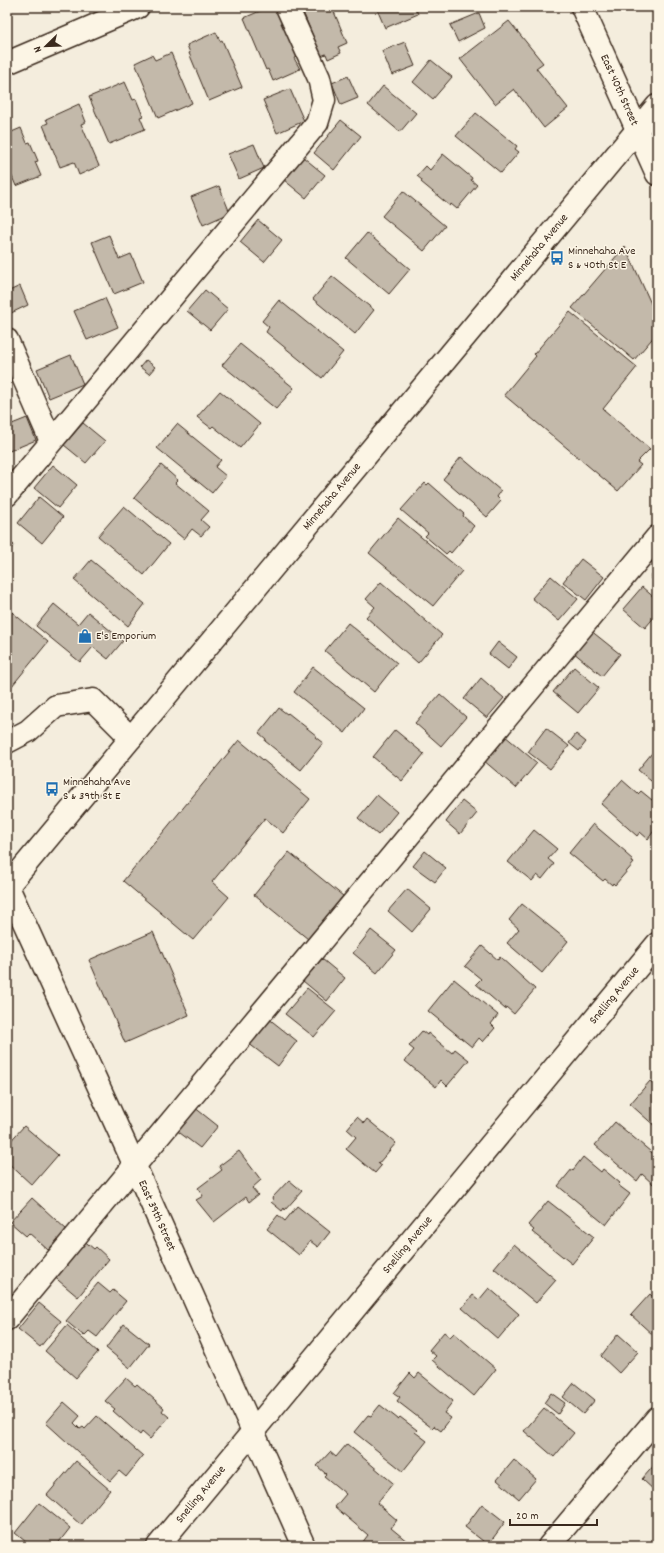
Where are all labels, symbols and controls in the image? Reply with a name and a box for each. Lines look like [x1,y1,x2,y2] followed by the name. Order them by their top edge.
[26,26,66,66] north arrow
[30,43,47,55] text: N
[596,52,643,129] street label: East 40th Street
[506,210,572,285] street label: Minnehaha Avenue
[568,243,635,274] place label: Minnehaha Ave S & 40th St E
[549,250,565,266] bus stop icon: Minnehaha Ave S & 40th St E
[299,459,365,534] street label: Minnehaha Avenue
[77,628,93,644] shop icon: E's Emporium
[96,628,156,645] place label: E's Emporium
[63,774,130,805] place label: Minnehaha Ave S & 39th St E
[44,781,60,797] bus stop icon: Minnehaha Ave S & 39th St E
[585,963,643,1028] street label: Snelling Avenue
[134,1177,180,1254] street label: East 39th Street
[378,1212,437,1278] street label: Snelling Avenue
[172,1462,230,1527] street label: Snelling Avenue
[510,1501,597,1527] scale bar
[516,1508,539,1525] text: 20 m

